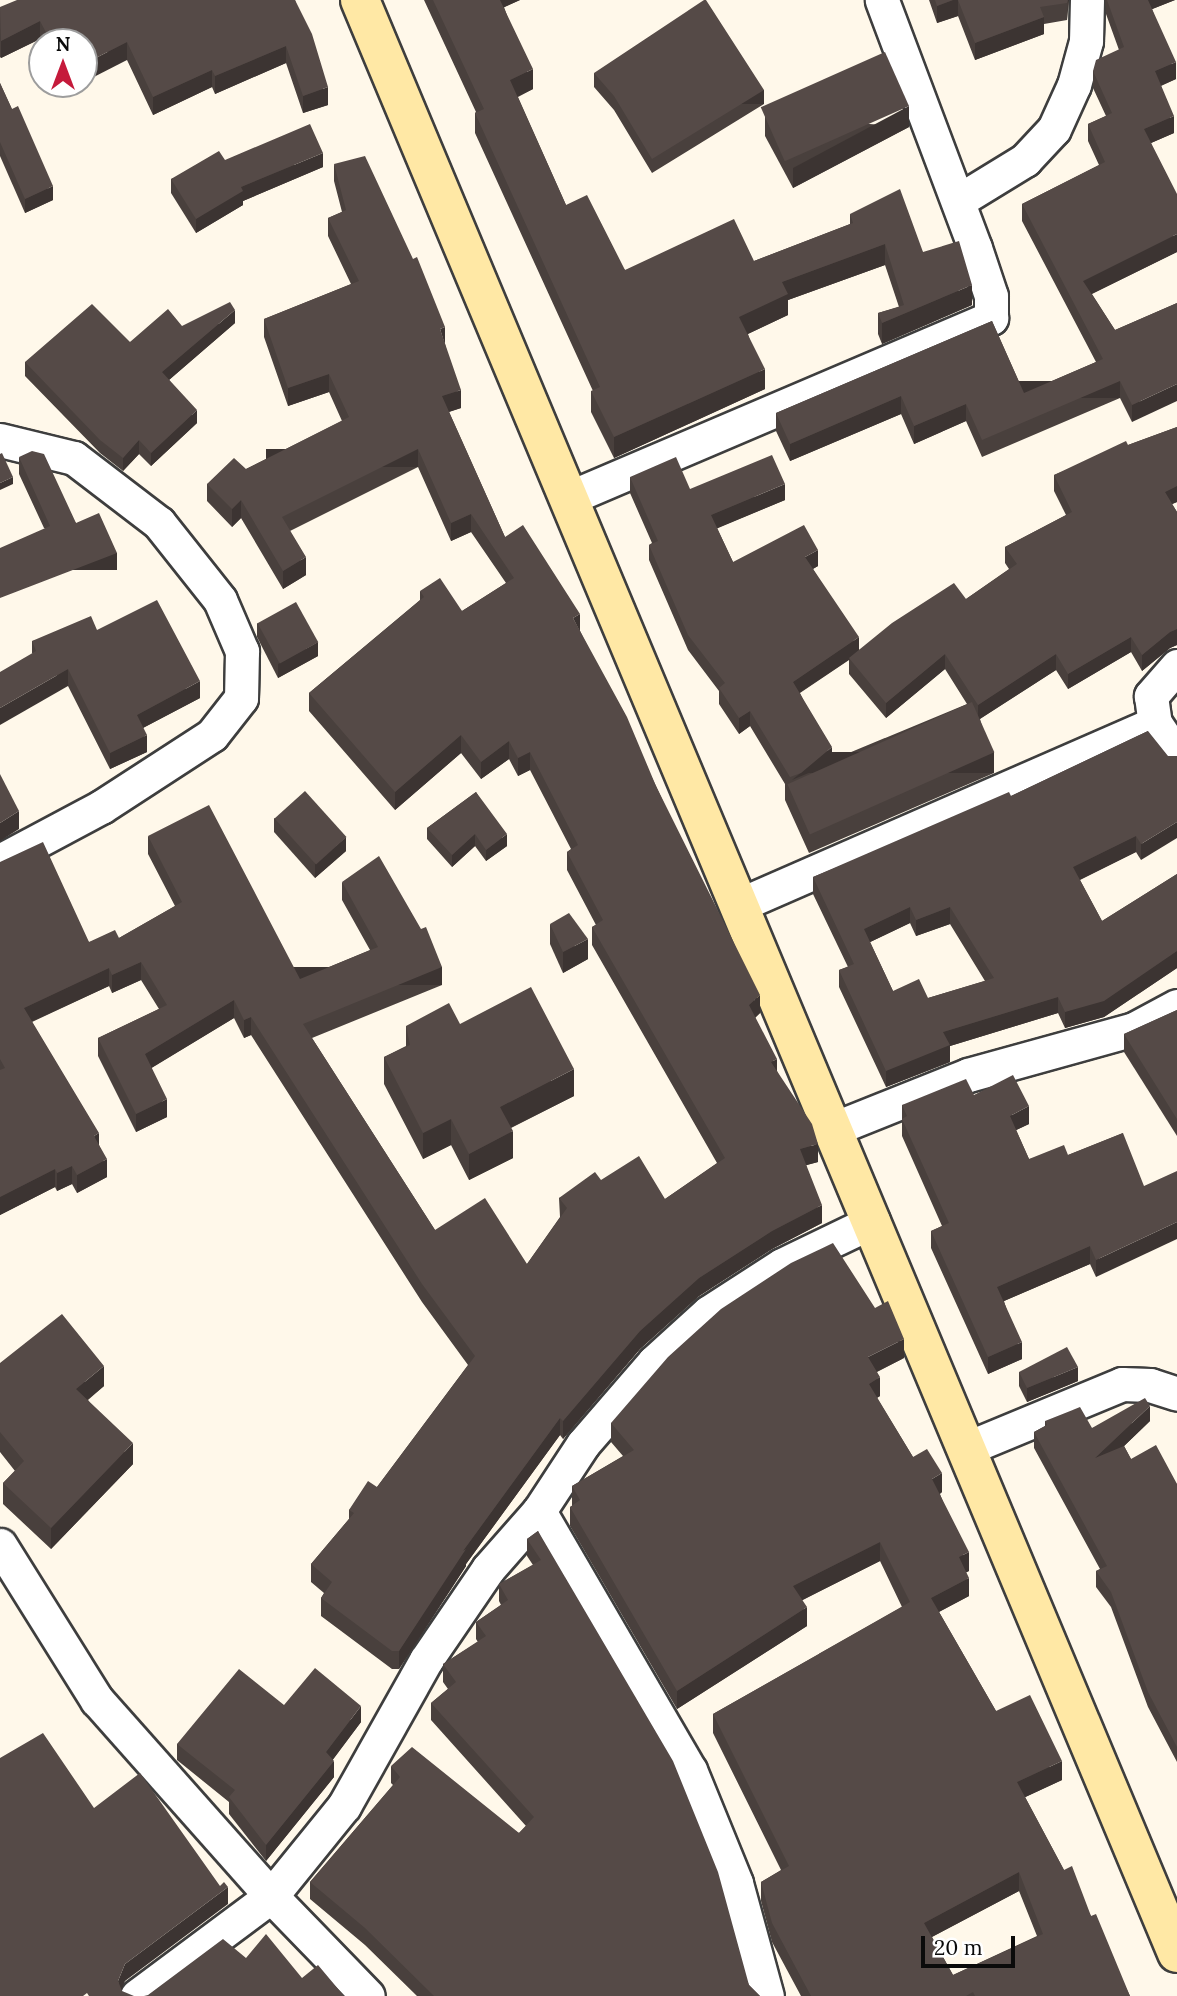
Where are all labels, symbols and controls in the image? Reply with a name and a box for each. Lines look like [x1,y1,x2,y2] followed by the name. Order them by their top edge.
[28,28,98,98] north arrow
[56,32,70,56] text: N
[925,1923,1020,1967] scale bar
[934,1934,983,1961] text: 20 m

